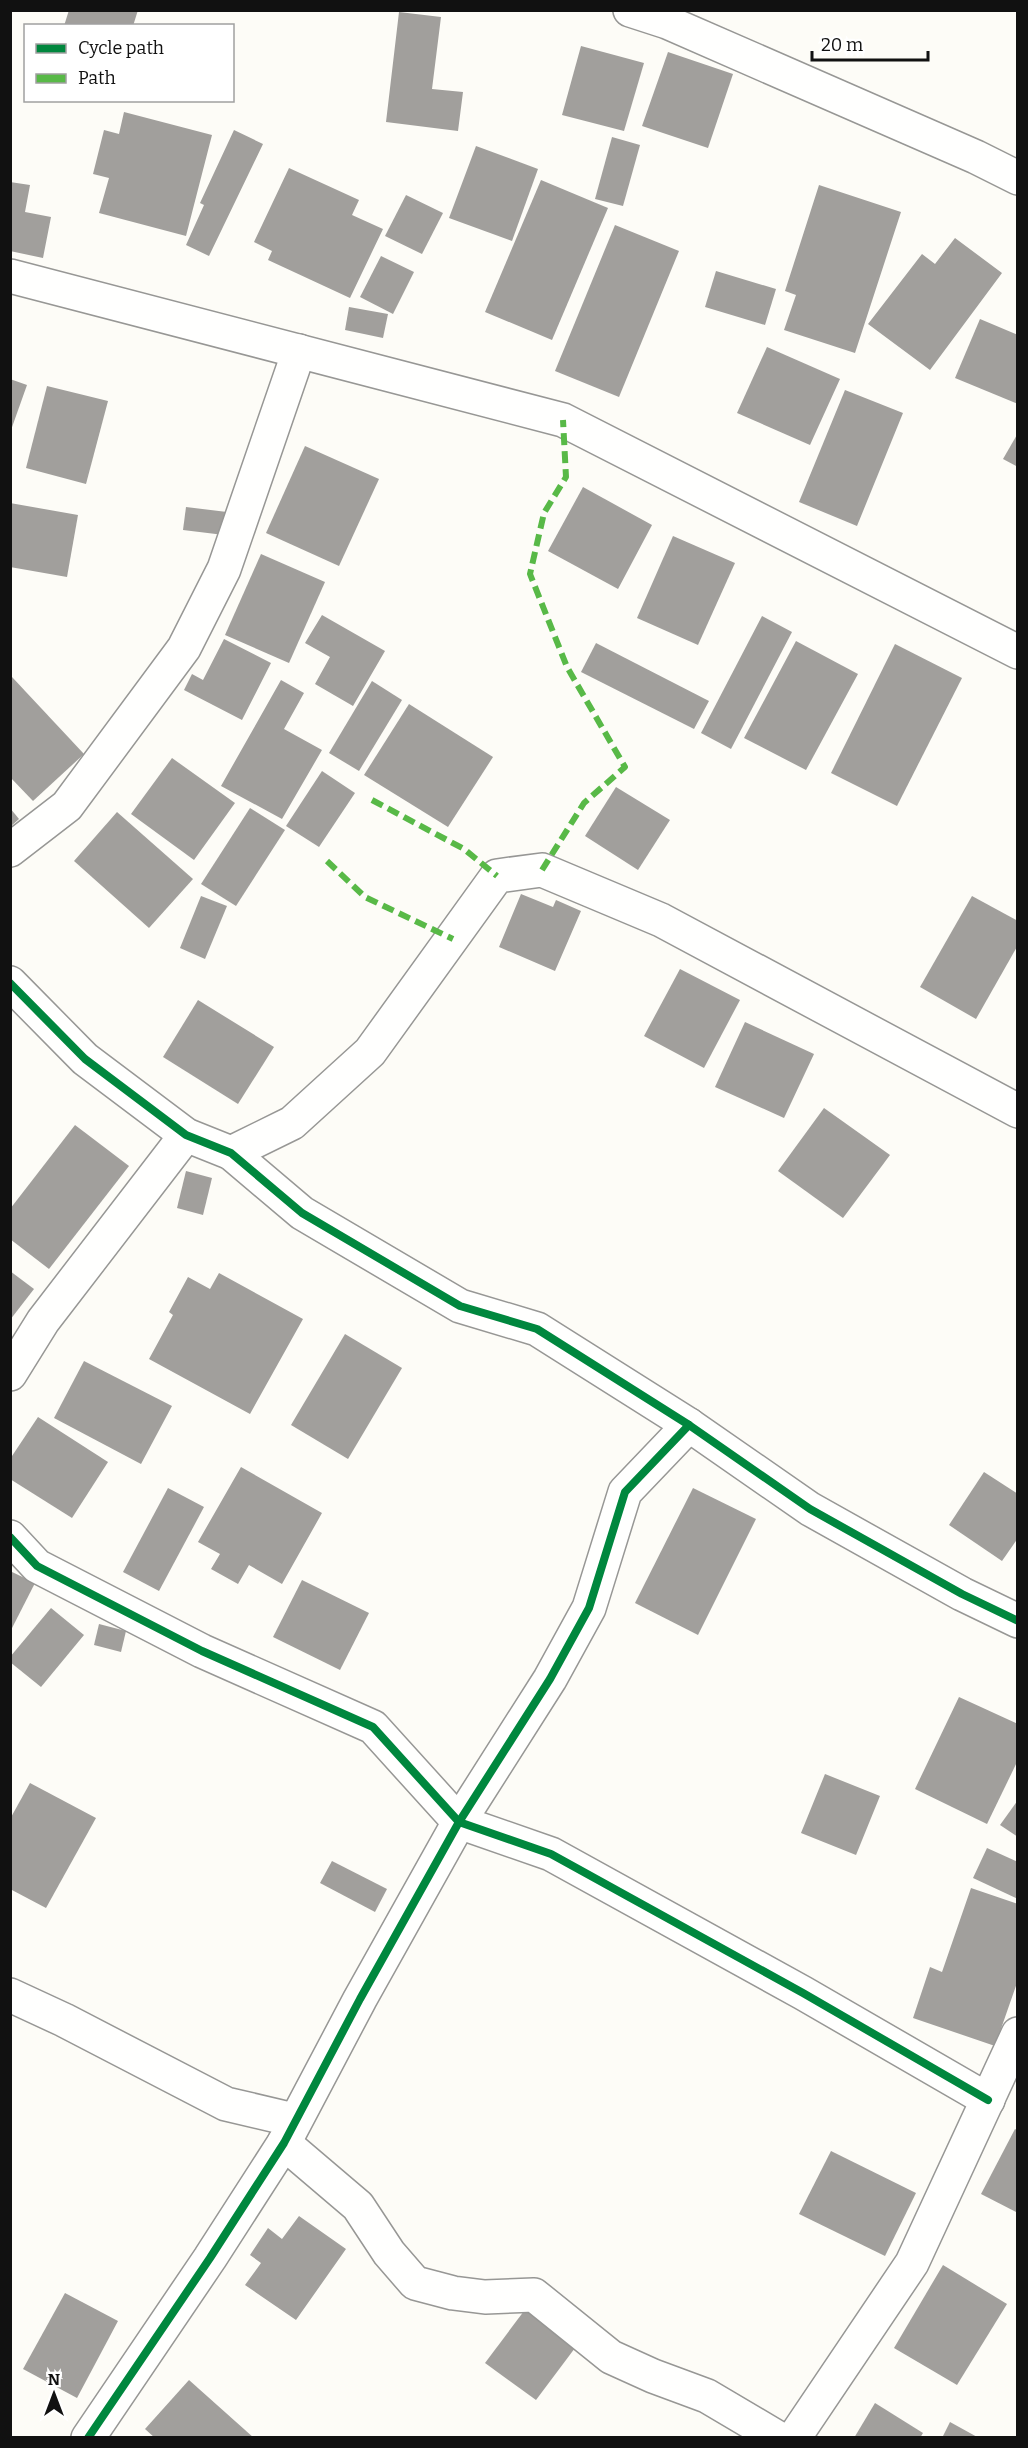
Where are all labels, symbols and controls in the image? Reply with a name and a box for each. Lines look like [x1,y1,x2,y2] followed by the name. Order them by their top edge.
[24,24,234,102] legend
[812,24,928,62] scale bar
[821,34,863,56] text: 20 m
[78,37,164,59] text: Cycle path
[78,67,116,89] text: Path
[24,2364,84,2424] north arrow
[48,2370,60,2389] text: N

